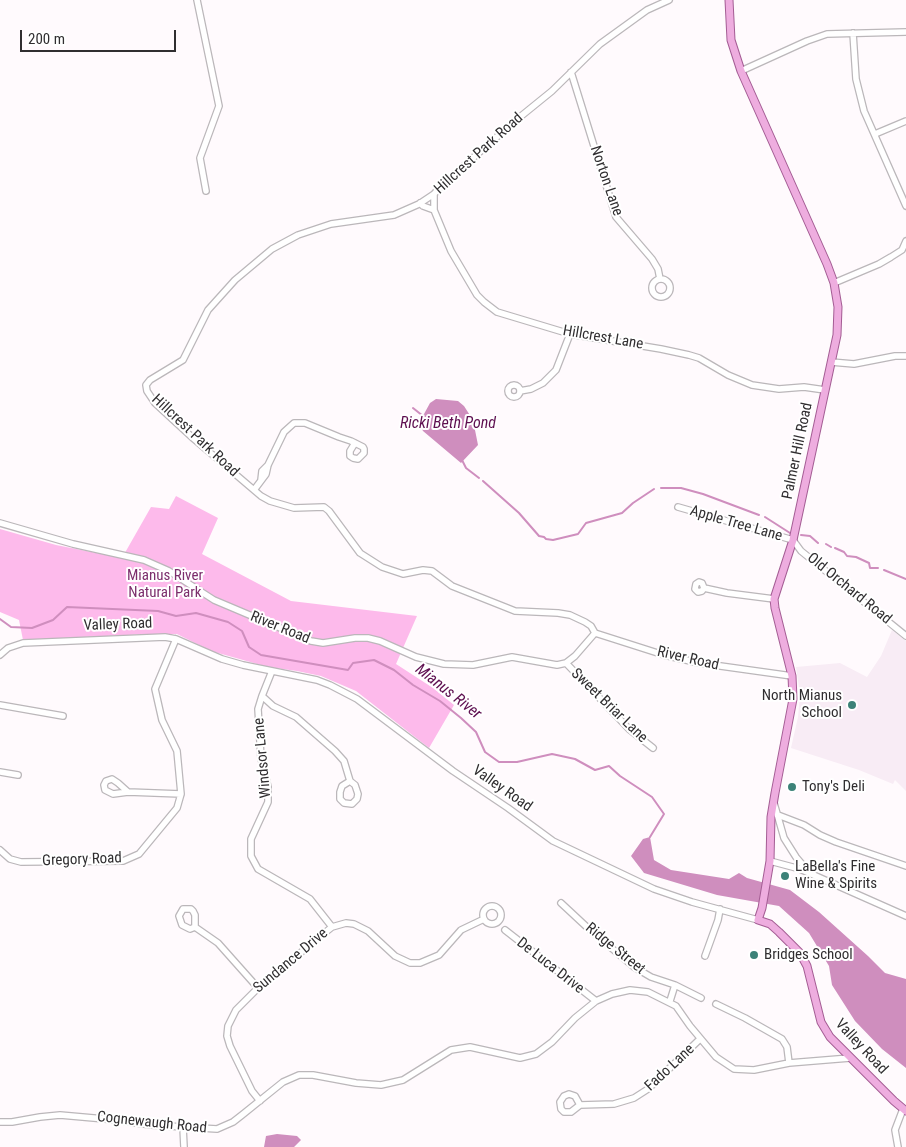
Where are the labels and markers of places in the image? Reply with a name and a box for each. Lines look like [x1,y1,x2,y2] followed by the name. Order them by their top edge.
[762,687,842,722] place label: North Mianus School
[846,699,858,711] marker: North Mianus School
[802,778,865,796] place label: Tony's Deli
[786,781,798,793] marker: Tony's Deli
[795,858,877,893] place label: LaBella's Fine Wine & Spirits
[779,870,791,882] marker: LaBella's Fine Wine & Spirits
[764,946,853,964] place label: Bridges School
[748,949,760,961] marker: Bridges School

